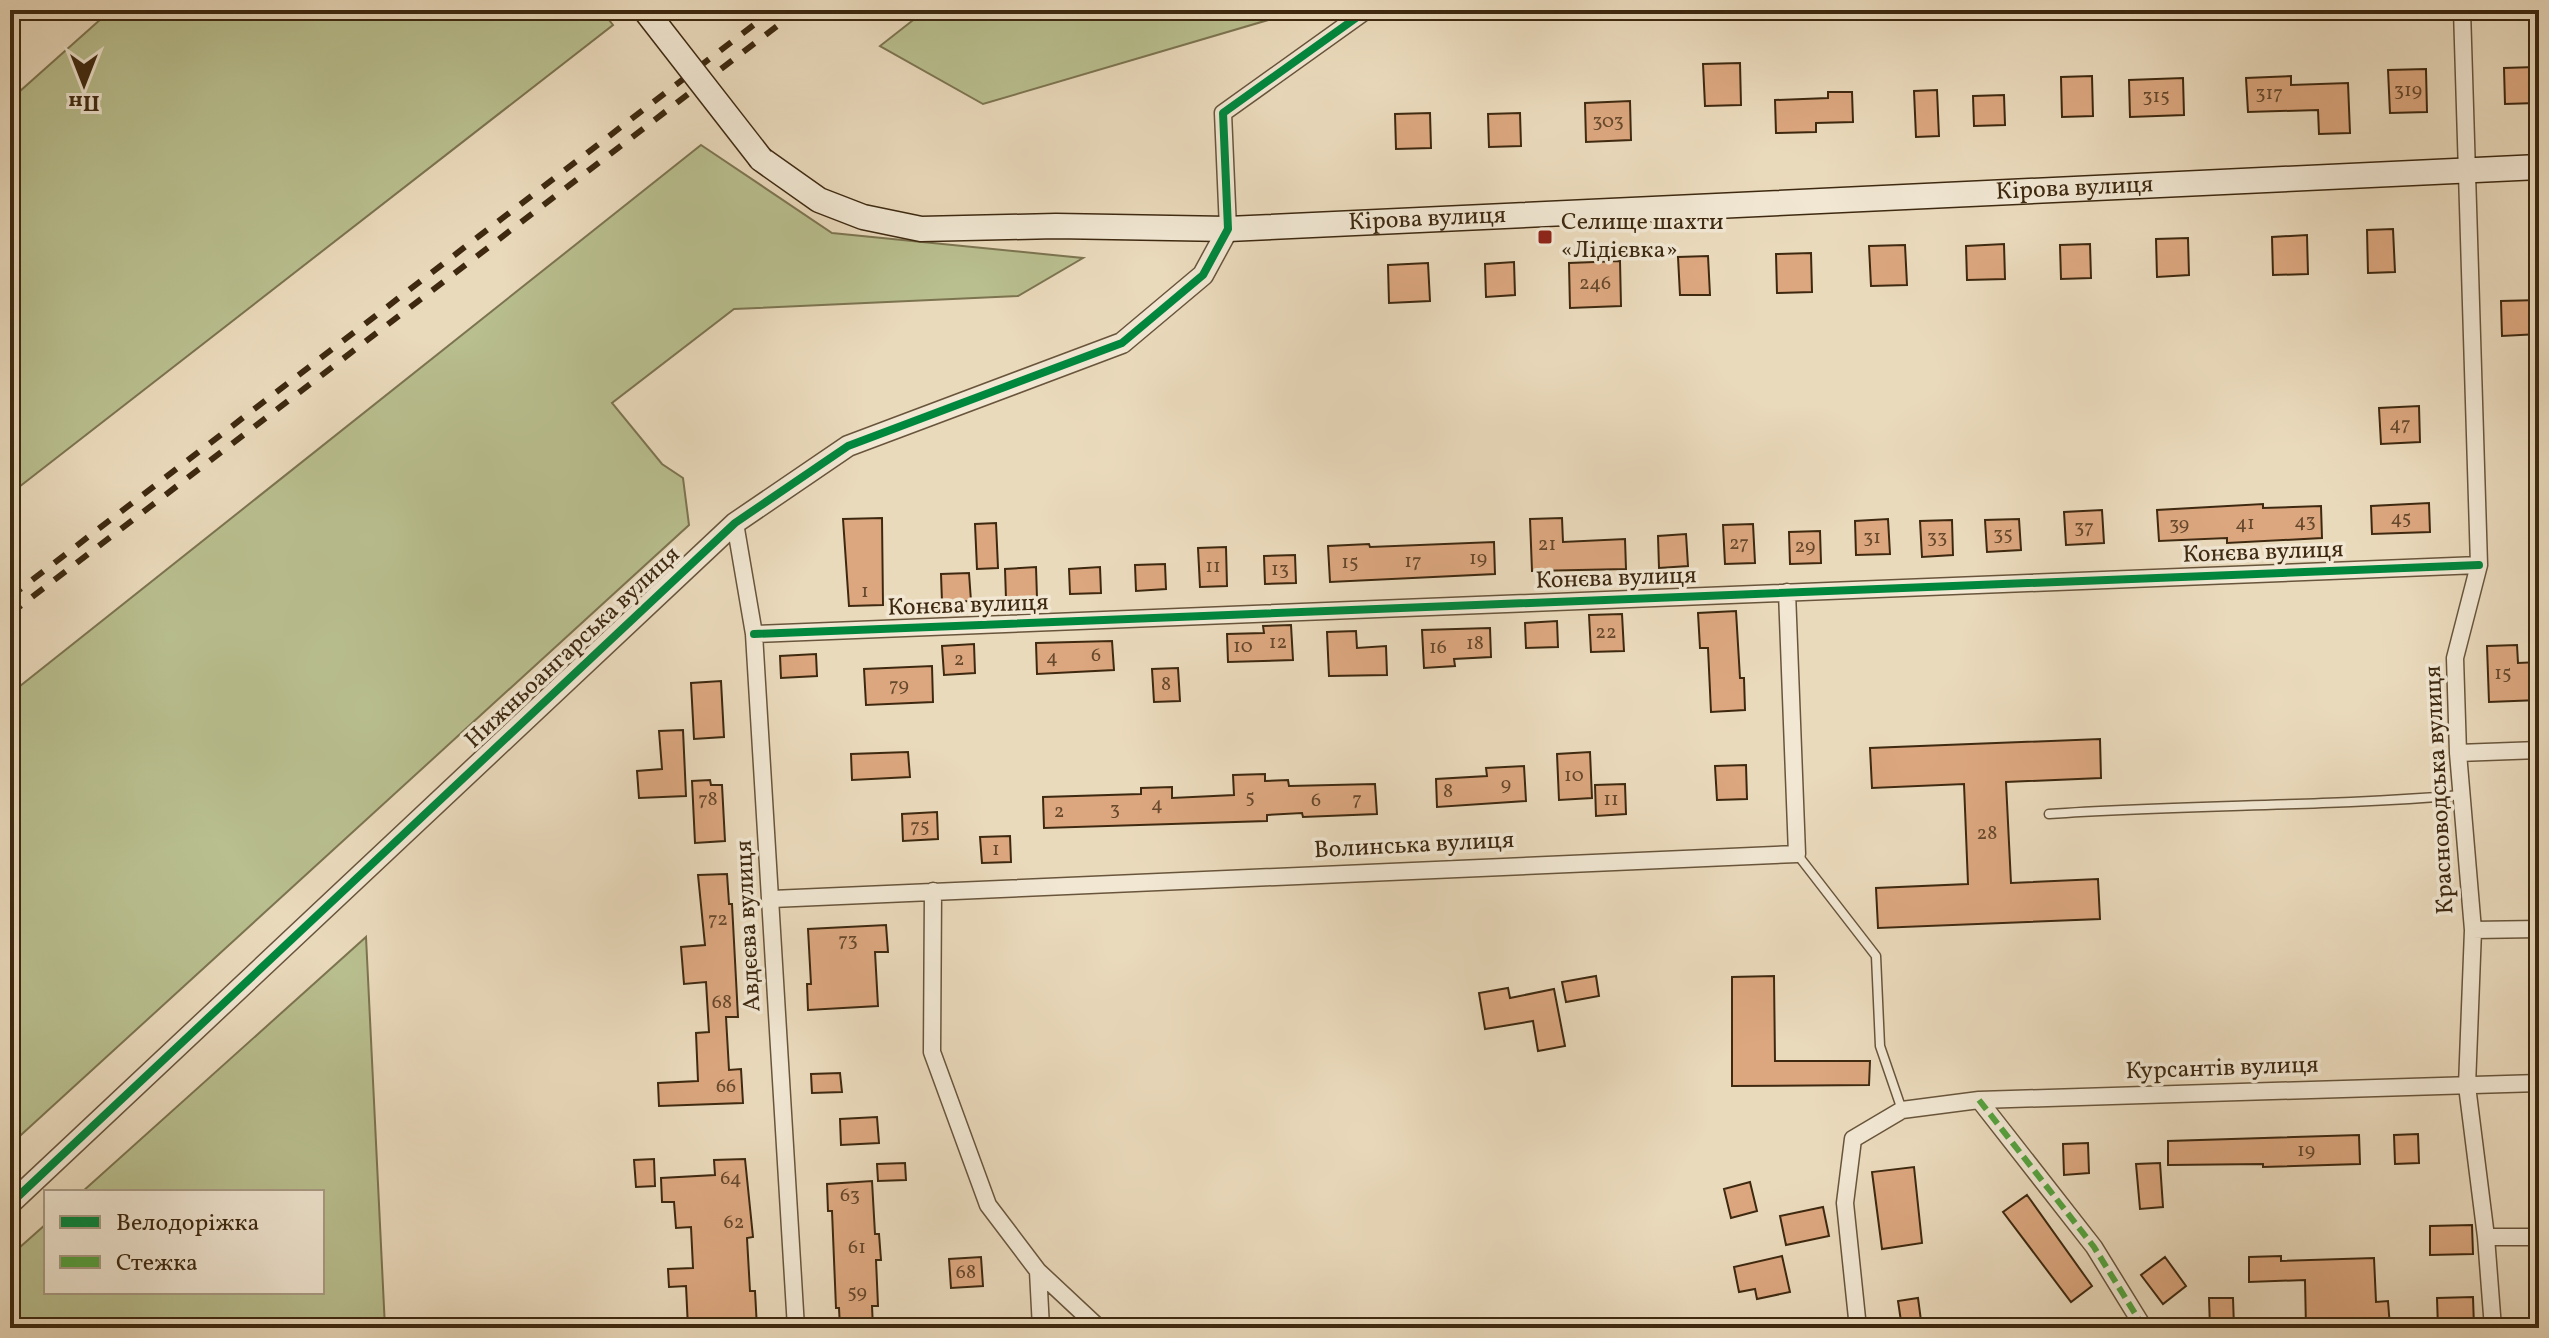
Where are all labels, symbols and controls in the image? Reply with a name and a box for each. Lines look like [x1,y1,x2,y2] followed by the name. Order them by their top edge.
[44,44,124,124] north arrow
[2394,77,2422,105] house number: 319
[2255,80,2283,108] house number: 317
[2142,83,2170,111] house number: 315
[68,86,100,117] text: Пн
[1592,108,1624,136] house number: 303
[1995,168,2154,210] street label: Кірова вулиця
[1348,199,1507,240] street label: Кірова вулиця
[1561,206,1724,268] place label: Селище шахти «Лідієвка»
[1536,228,1554,246] marker: Селище шахти «Лідієвка»
[1579,270,1611,298] house number: 246
[2389,411,2411,439] house number: 47
[2391,505,2411,533] house number: 45
[2294,508,2316,536] house number: 43
[2235,510,2255,538] house number: 41
[2169,511,2189,539] house number: 39
[2074,514,2094,542] house number: 37
[1993,521,2013,549] house number: 35
[1863,524,1881,552] house number: 31
[1927,524,1947,552] house number: 33
[1729,530,1749,558] house number: 27
[1538,531,1556,559] house number: 21
[1795,533,1815,561] house number: 29
[2182,533,2344,573] street label: Конєва вулиця
[458,539,688,757] street label: Нижньоангарська вулиця
[1469,545,1487,573] house number: 19
[1404,548,1422,576] house number: 17
[1341,549,1359,577] house number: 15
[1205,553,1221,581] house number: 11
[1271,556,1289,584] house number: 13
[1535,559,1697,599] street label: Конєва вулиця
[861,578,869,606] house number: 1
[887,586,1049,626] street label: Конєва вулиця
[1595,619,1617,647] house number: 22
[1269,629,1287,657] house number: 12
[1466,630,1484,658] house number: 18
[1233,633,1253,661] house number: 10
[1429,634,1447,662] house number: 16
[1091,642,1101,670] house number: 6
[1046,644,1058,672] house number: 4
[954,646,964,674] house number: 2
[2494,660,2512,688] house number: 15
[2417,665,2463,915] street label: Красноводська вулиця
[1161,671,1171,699] house number: 8
[889,672,909,700] house number: 79
[1564,762,1584,790] house number: 10
[1501,771,1511,799] house number: 9
[1443,778,1453,806] house number: 8
[1245,784,1255,812] house number: 5
[698,786,718,814] house number: 78
[1352,786,1362,814] house number: 7
[1603,786,1619,814] house number: 11
[1311,787,1321,815] house number: 6
[1151,791,1163,819] house number: 4
[1110,796,1120,824] house number: 3
[1054,798,1064,826] house number: 2
[910,813,930,841] house number: 75
[1977,820,1997,848] house number: 28
[1313,824,1515,868] street label: Волинська вулиця
[992,836,1000,864] house number: 1
[728,839,770,1013] street label: Авдєєва вулиця
[708,906,728,934] house number: 72
[838,927,858,955] house number: 73
[712,989,732,1017] house number: 68
[2125,1049,2319,1089] street label: Курсантів вулиця
[716,1073,736,1101] house number: 66
[2297,1137,2315,1165] house number: 19
[720,1165,742,1193] house number: 64
[840,1182,860,1210] house number: 63
[44,1190,324,1294] legend
[116,1207,259,1241] text: Велодоріжка
[724,1209,744,1237] house number: 62
[848,1234,866,1262] house number: 61
[116,1247,198,1281] text: Стежка
[956,1259,976,1287] house number: 68
[847,1279,867,1307] house number: 59

